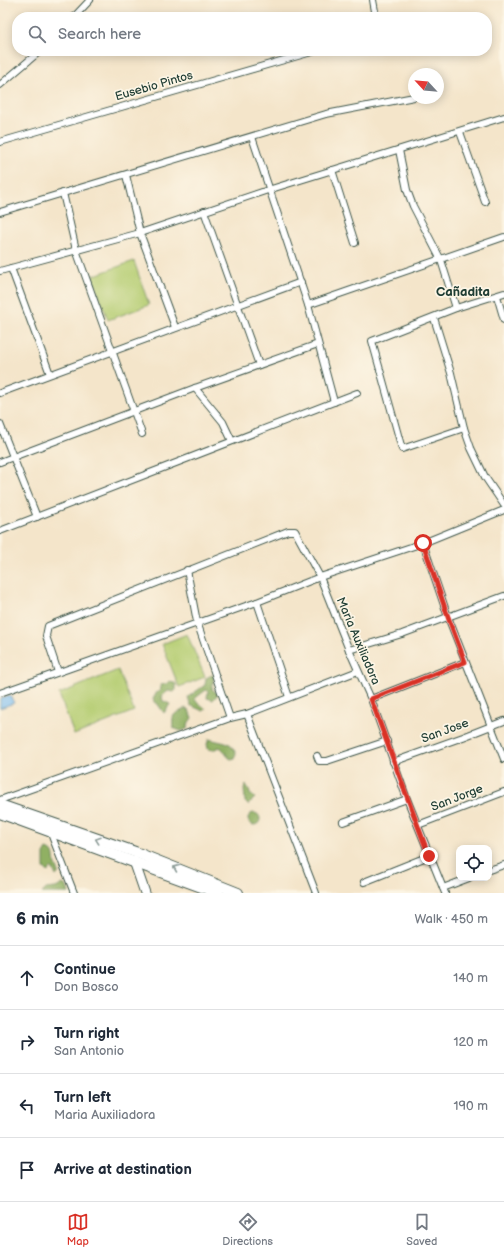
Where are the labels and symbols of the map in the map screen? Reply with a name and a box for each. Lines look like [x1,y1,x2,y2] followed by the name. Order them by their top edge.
[113,68,195,104] street label: Eusebio Pintos
[408,68,444,104] north arrow
[436,284,490,300] district label: Cañadita
[414,534,432,552] route start
[333,595,383,687] street label: Maria Auxiliadora
[419,716,471,746] street label: San Jose
[429,781,485,815] street label: San Jorge
[94,836,101,844] one-way arrow
[420,847,438,865] route end
[172,865,179,873] one-way arrow

